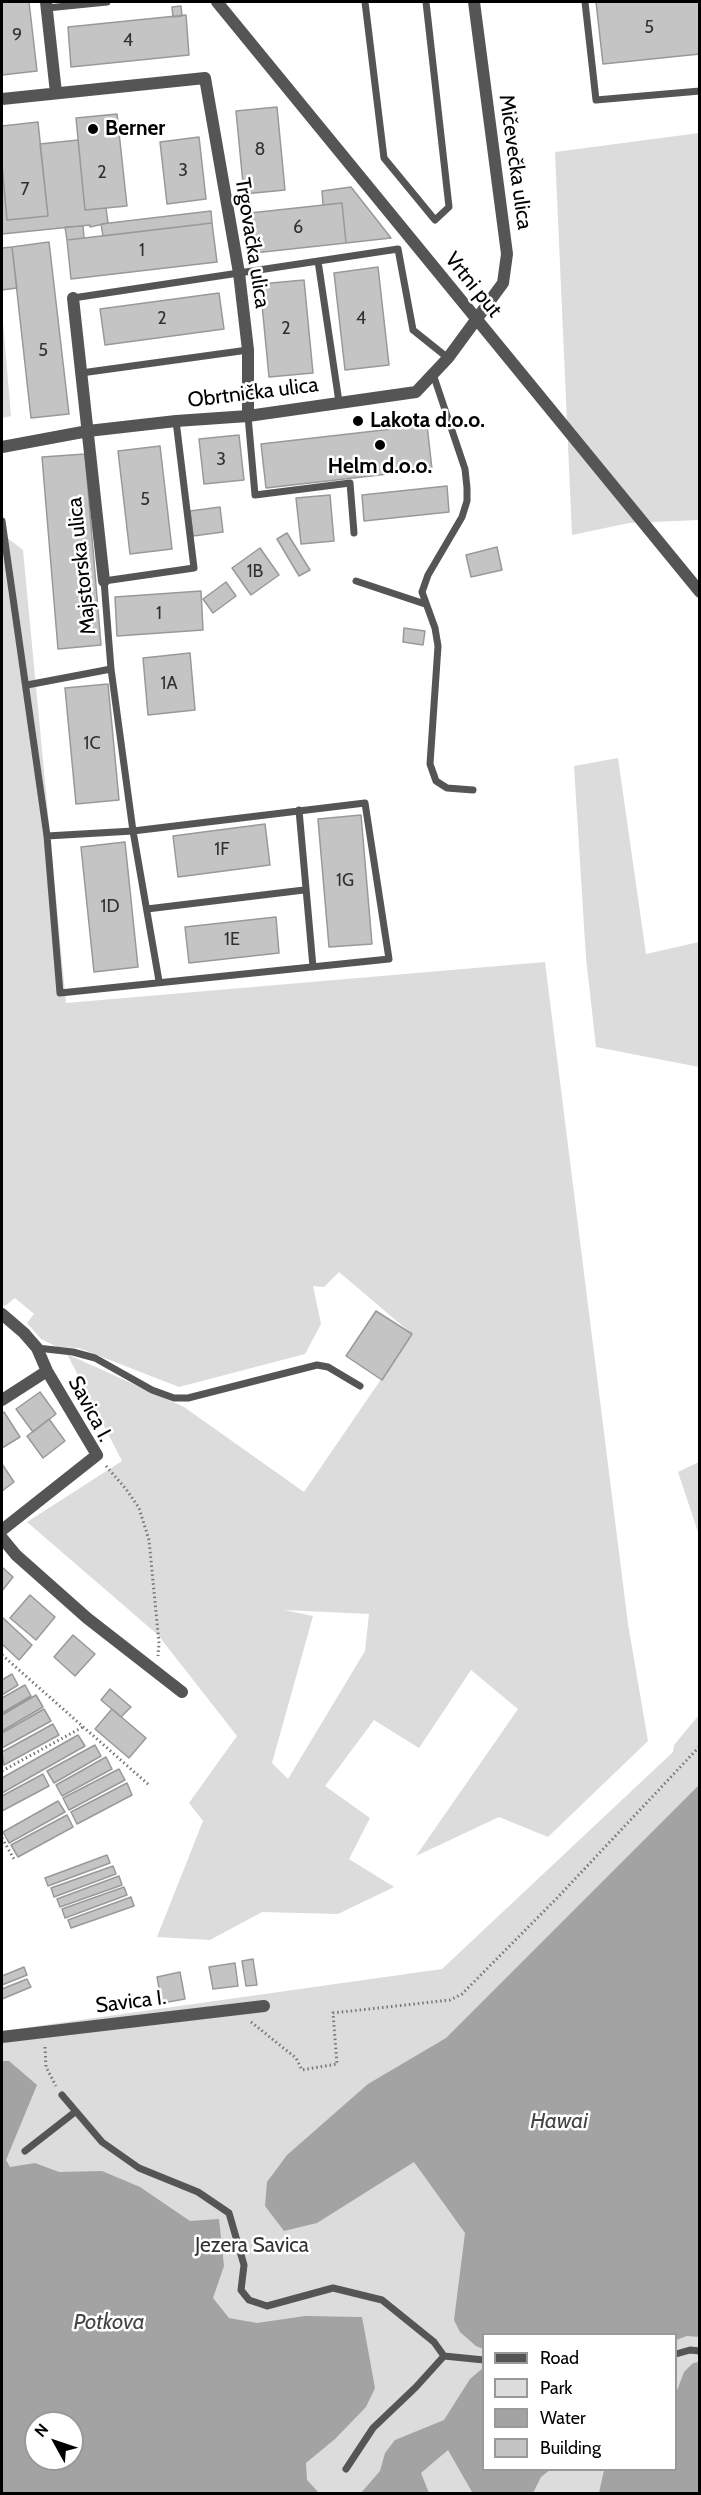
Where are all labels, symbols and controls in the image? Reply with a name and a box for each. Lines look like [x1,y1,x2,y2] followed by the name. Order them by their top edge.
[644,17,654,39] house number: 5
[12,25,22,47] house number: 9
[123,30,133,52] house number: 4
[493,93,537,231] street label: Mičevečka ulica
[105,116,165,142] place label: Berner
[86,122,100,136] marker: Berner
[255,139,265,161] house number: 8
[178,160,188,182] house number: 3
[97,162,107,184] house number: 2
[229,176,275,310] street label: Trgovačka ulica
[20,179,30,201] house number: 7
[293,217,303,239] house number: 6
[139,240,145,262] house number: 1
[439,247,507,323] street label: Vrtni put
[157,308,167,330] house number: 2
[356,308,366,330] house number: 4
[281,318,291,340] house number: 2
[38,340,48,362] house number: 5
[186,372,320,414] street label: Obrtnička ulica
[370,408,485,434] place label: Lakota d.o.o.
[351,414,365,428] marker: Lakota d.o.o.
[373,438,387,452] marker: Helm d.o.o.
[216,449,226,471] house number: 3
[328,454,432,480] place label: Helm d.o.o.
[140,489,150,511] house number: 5
[62,496,102,636] street label: Majstorska ulica
[247,561,263,583] house number: 1B
[156,603,162,625] house number: 1
[161,673,177,695] house number: 1A
[84,733,100,755] house number: 1C
[214,839,230,861] house number: 1F
[336,870,354,892] house number: 1G
[101,896,119,918] house number: 1D
[224,929,240,951] house number: 1E
[62,1372,118,1446] street label: Savica I.
[94,1985,168,2019] street label: Savica I.
[530,2109,588,2135] water label: Hawai
[195,2233,309,2259] park label: Jezera Savica
[73,2310,145,2336] water label: Potkova
[482,2333,677,2471] legend
[540,2347,579,2369] text: Road
[540,2377,572,2399] text: Park
[540,2407,586,2429] text: Water
[24,2411,84,2471] north arrow
[30,2420,52,2441] text: N
[540,2437,601,2459] text: Building

